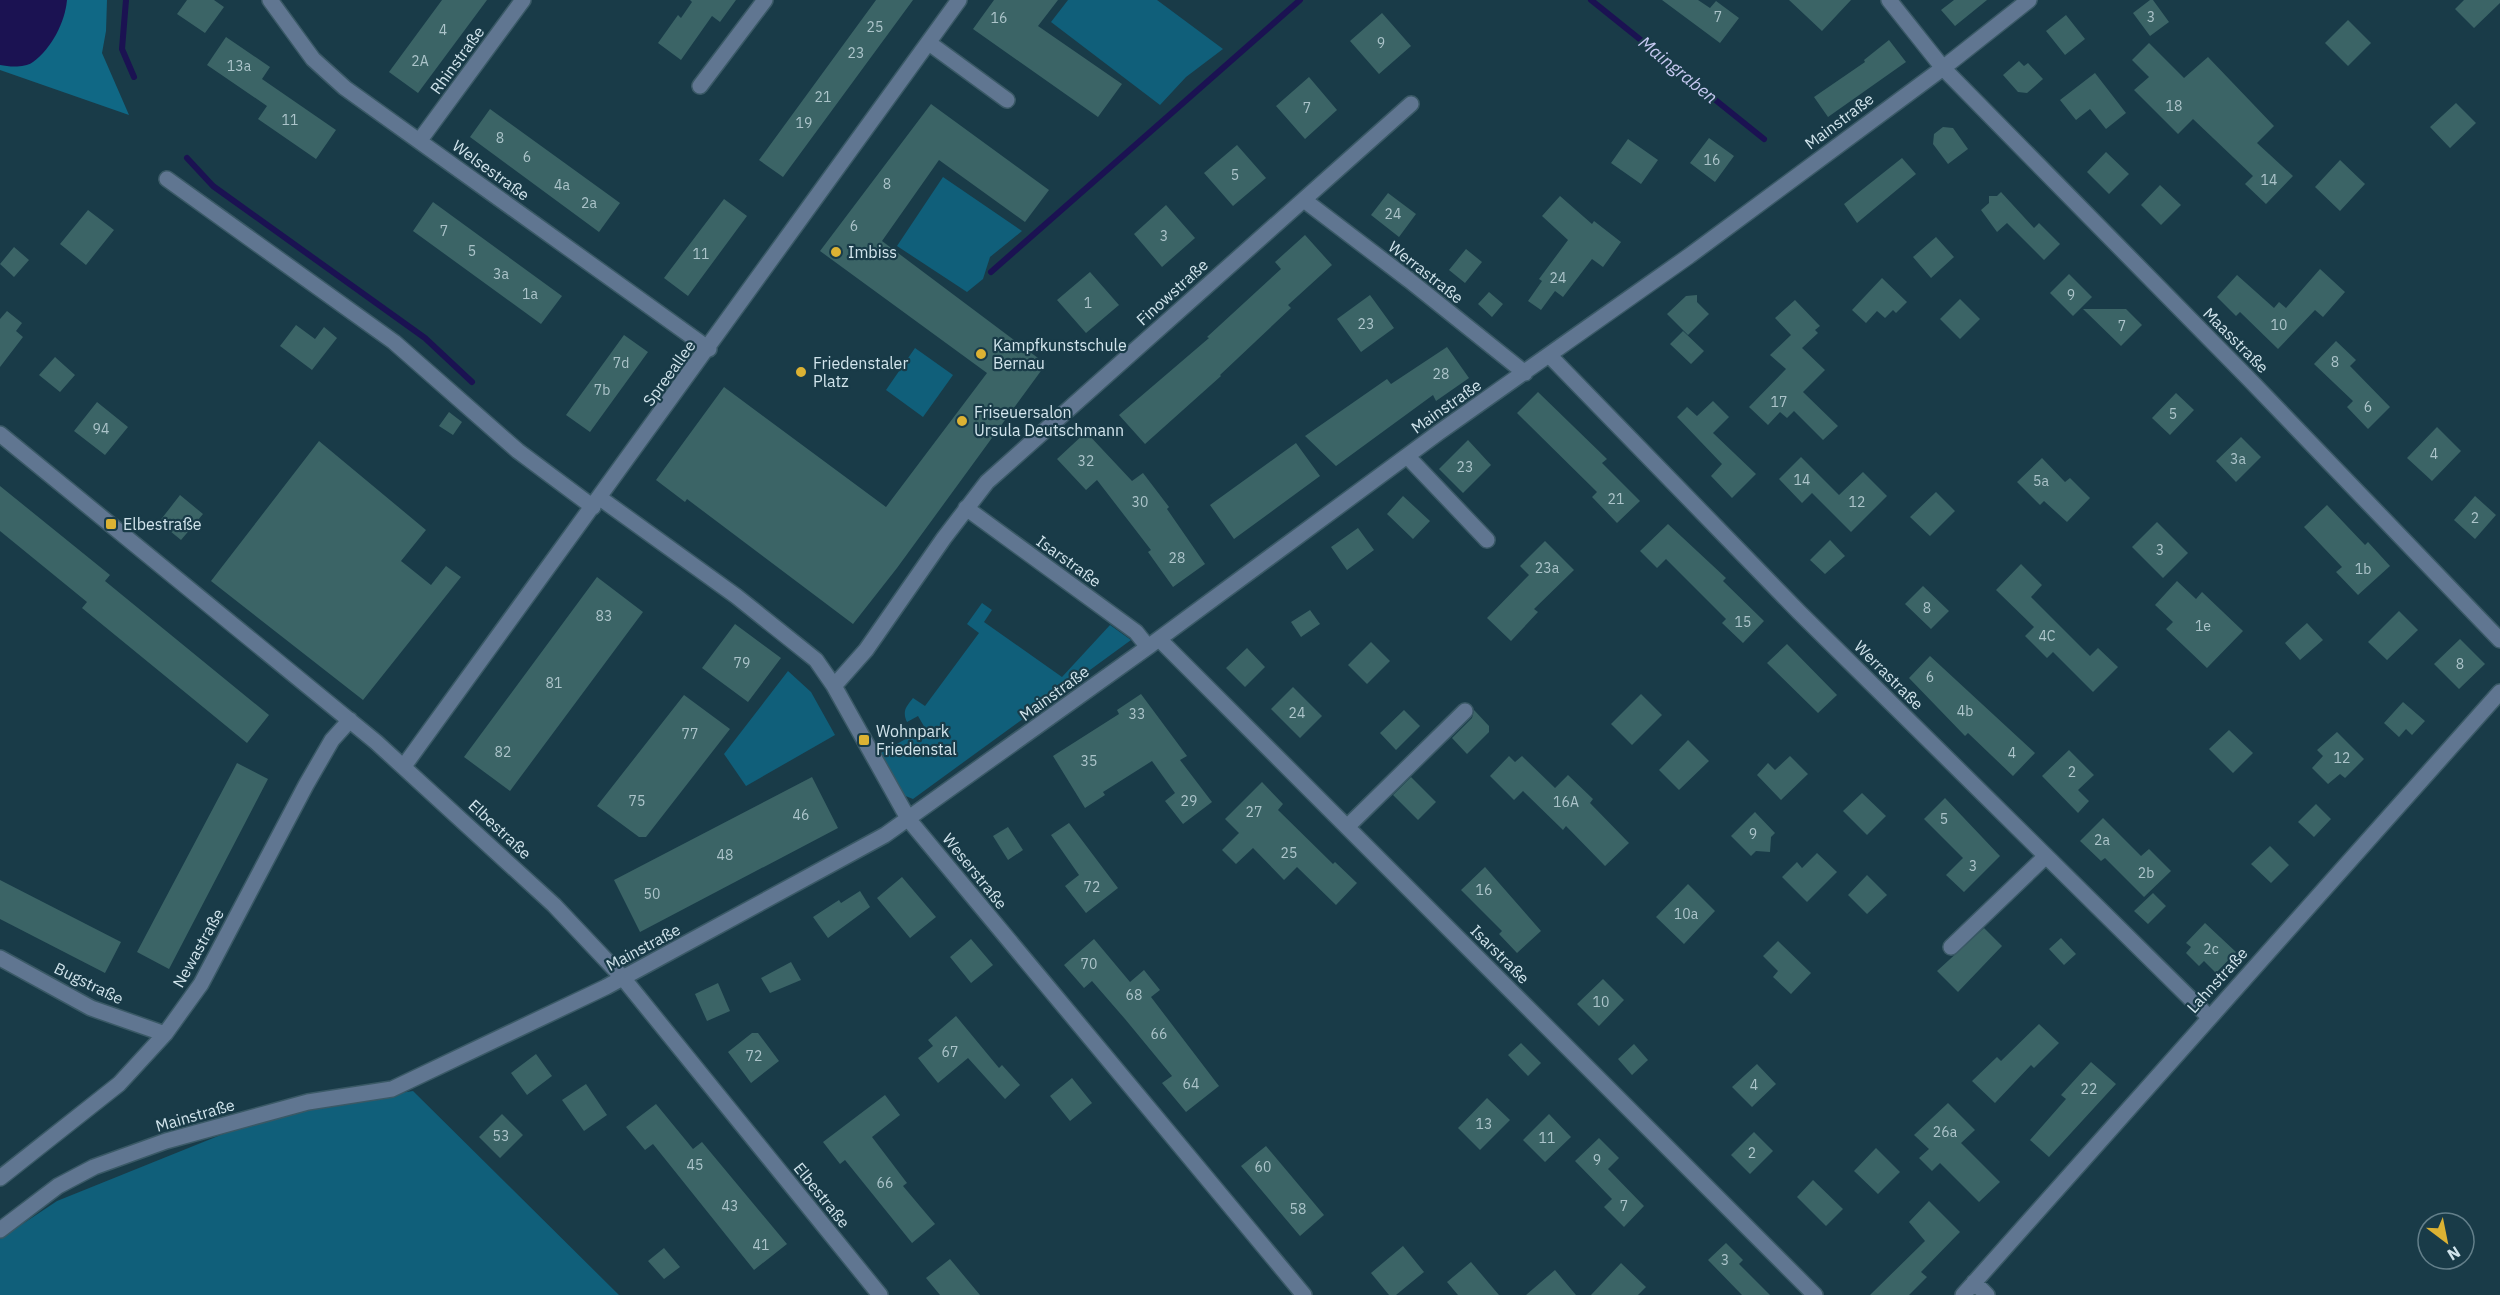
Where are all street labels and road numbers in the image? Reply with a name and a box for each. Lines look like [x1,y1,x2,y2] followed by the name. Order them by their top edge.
[426,22,488,98] street label: Rhinstraße
[1801,88,1878,153] street label: Mainstraße
[449,135,534,205] street label: Welsestraße
[1384,237,1468,308] street label: Werrastraße
[1132,254,1212,329] street label: Finowstraße
[2199,303,2273,377] street label: Maasstraße
[638,336,700,410] street label: Spreeallee
[1407,374,1485,438] street label: Mainstraße
[1033,531,1106,591] street label: Isarstraße
[1850,636,1928,714] street label: Werrastraße
[1015,661,1093,725] street label: Mainstraße
[465,795,536,863] street label: Elbestraße
[938,829,1012,913] street label: Weserstraße
[168,905,228,991] street label: Newastraße
[602,919,684,975] street label: Mainstraße
[1466,920,1534,988] street label: Isarstraße
[2182,943,2252,1017] street label: Lahnstraße
[51,958,127,1008] street label: Bugstraße
[153,1094,237,1136] street label: Mainstraße
[790,1158,855,1232] street label: Elbestraße

